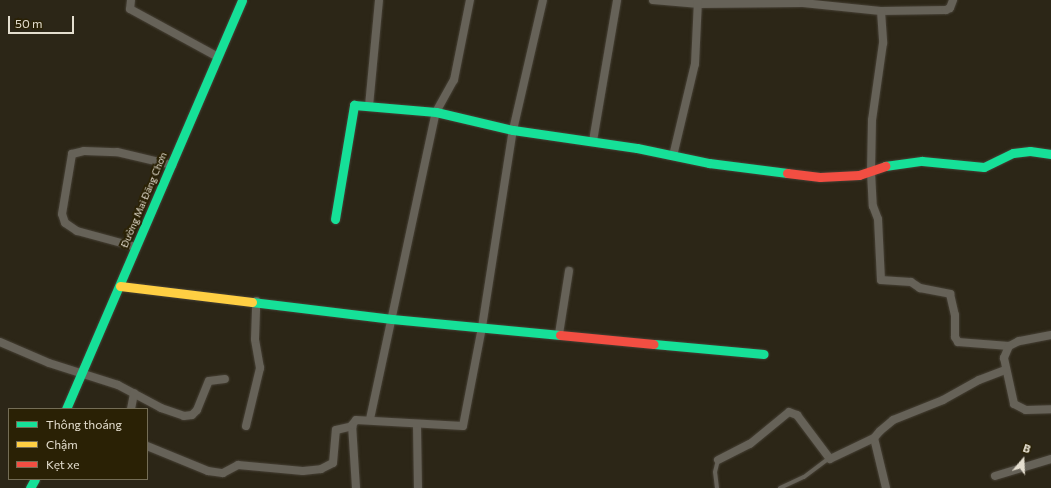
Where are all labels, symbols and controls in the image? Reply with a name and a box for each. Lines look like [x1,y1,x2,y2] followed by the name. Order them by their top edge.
[10,8,76,34] scale bar
[15,16,43,30] text: 50 m
[118,150,170,250] street label: Đường Mai Đăng Chơn
[8,408,148,480] legend
[46,417,122,431] text: Thông thoáng
[46,437,78,451] text: Chậm
[1003,440,1043,480] north arrow
[1021,441,1033,456] text: B
[46,457,80,471] text: Kẹt xe

